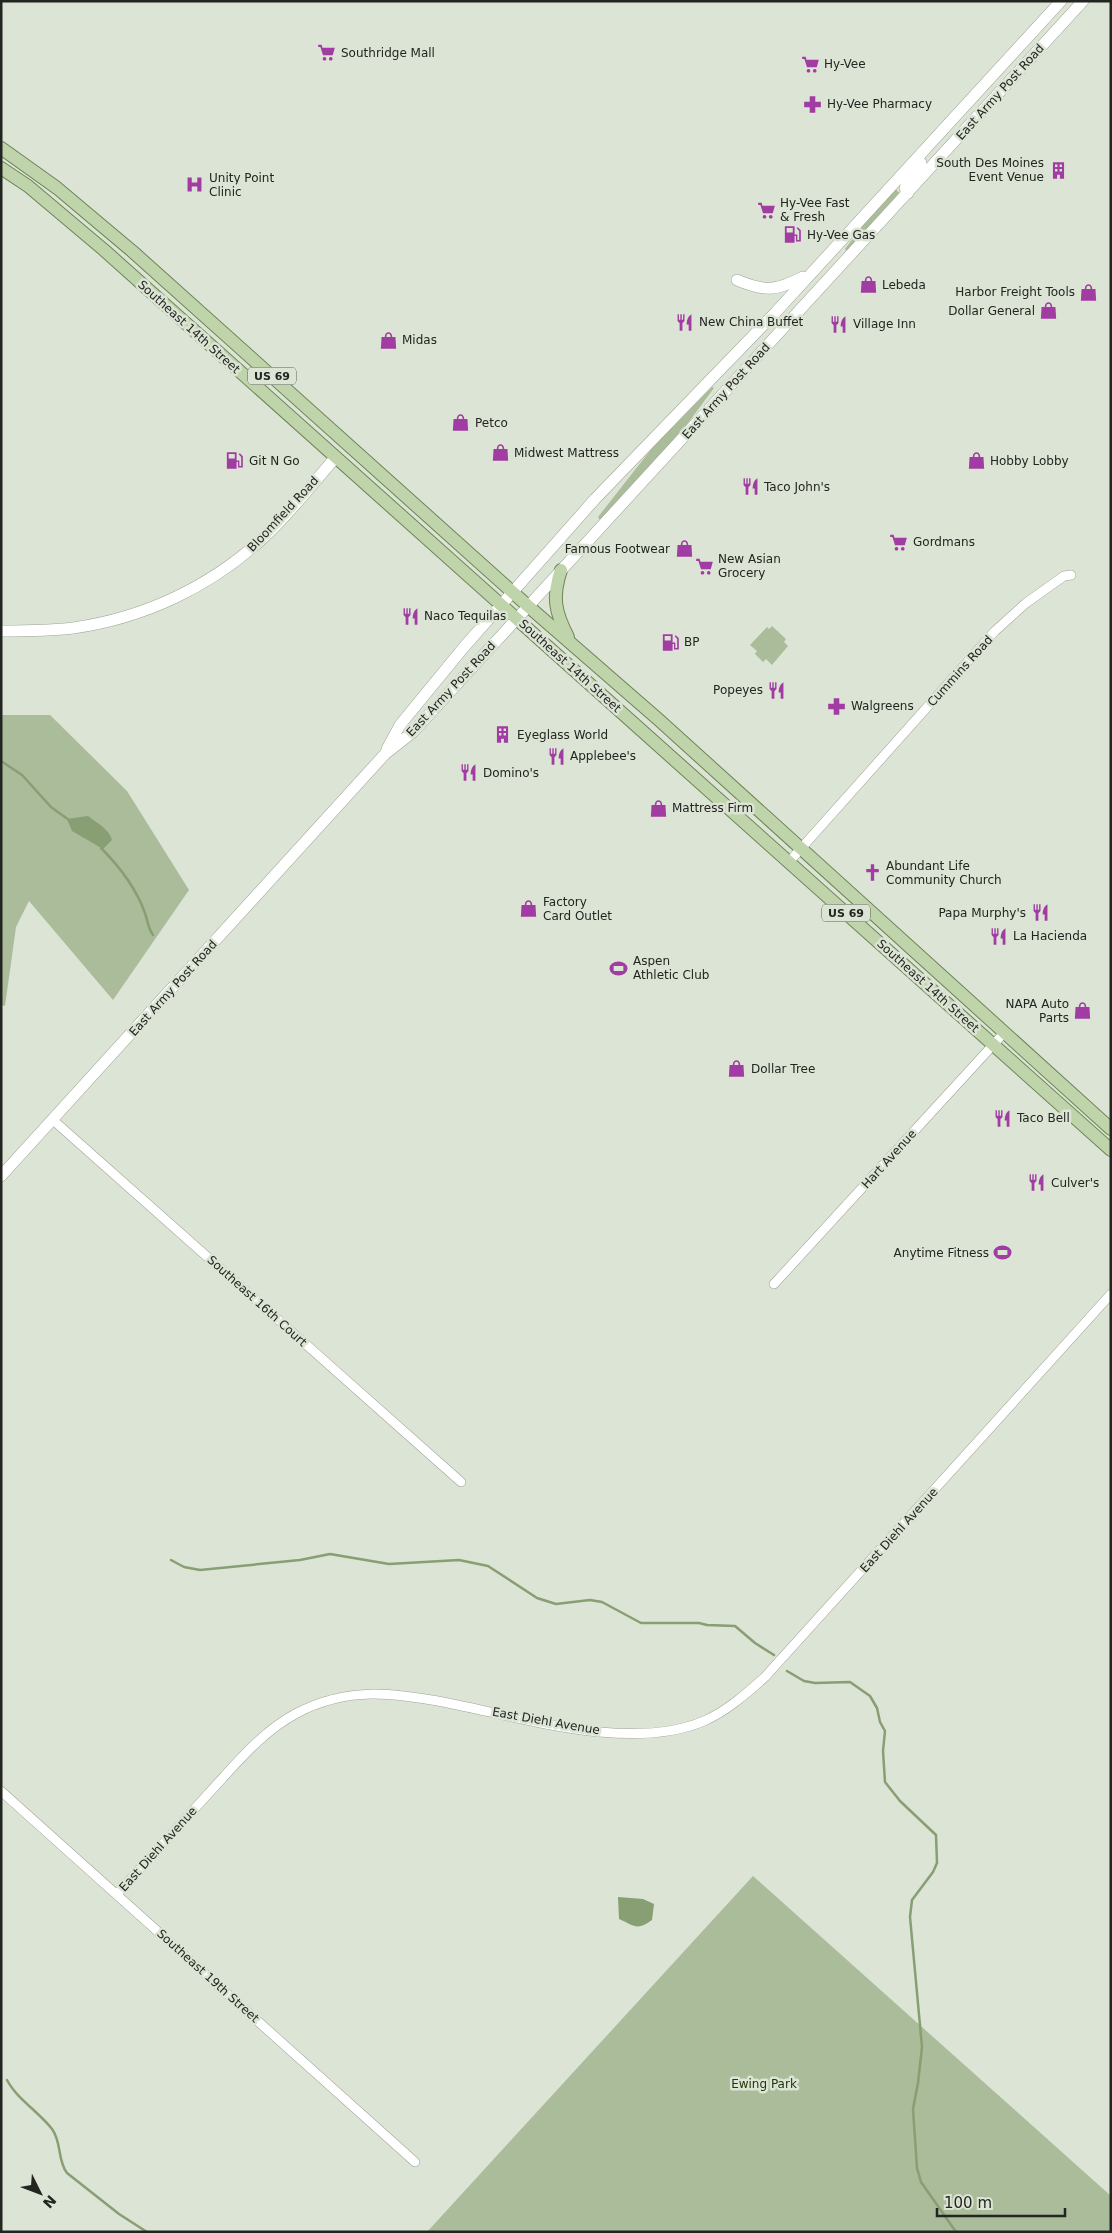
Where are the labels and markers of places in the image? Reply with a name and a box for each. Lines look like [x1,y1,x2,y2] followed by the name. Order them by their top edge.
[317,43,337,63] supermarket icon: Southridge Mall
[341,46,435,60] place label: Southridge Mall
[800,54,820,74] supermarket icon: Hy-Vee
[824,57,866,71] place label: Hy-Vee
[803,94,823,114] pharmacy icon: Hy-Vee Pharmacy
[827,97,932,111] place label: Hy-Vee Pharmacy
[936,156,1044,184] place label: South Des Moines Event Venue
[1048,160,1068,180] building icon: South Des Moines Event Venue
[209,171,274,199] place label: Unity Point Clinic
[185,175,205,195] hospital icon: Unity Point Clinic
[780,196,850,224] place label: Hy-Vee Fast & Fresh
[756,200,776,220] supermarket icon: Hy-Vee Fast & Fresh
[783,225,803,245] fuel station icon: Hy-Vee Gas
[807,228,875,242] place label: Hy-Vee Gas
[858,275,878,295] shop icon: Lebeda
[882,278,926,292] place label: Lebeda
[1079,282,1099,302] shop icon: Harbor Freight Tools
[955,285,1075,299] place label: Harbor Freight Tools
[1039,301,1059,321] shop icon: Dollar General
[948,304,1035,318] place label: Dollar General
[675,312,695,332] restaurant icon: New China Buffet
[829,314,849,334] restaurant icon: Village Inn
[699,315,804,329] place label: New China Buffet
[853,317,916,331] place label: Village Inn
[378,330,398,350] shop icon: Midas
[402,333,437,347] place label: Midas
[451,413,471,433] shop icon: Petco
[475,416,508,430] place label: Petco
[490,443,510,463] shop icon: Midwest Mattress
[514,446,619,460] place label: Midwest Mattress
[225,451,245,471] fuel station icon: Git N Go
[966,451,986,471] shop icon: Hobby Lobby
[249,454,300,468] place label: Git N Go
[990,454,1069,468] place label: Hobby Lobby
[740,477,760,497] restaurant icon: Taco John's
[763,480,830,494] place label: Taco John's
[889,532,909,552] supermarket icon: Gordmans
[913,535,975,549] place label: Gordmans
[674,539,694,559] shop icon: Famous Footwear
[565,542,670,556] place label: Famous Footwear
[718,552,781,580] place label: New Asian Grocery
[694,556,714,576] supermarket icon: New Asian Grocery
[400,606,420,626] restaurant icon: Naco Tequilas
[424,609,506,623] place label: Naco Tequilas
[660,632,680,652] fuel station icon: BP
[684,635,699,649] place label: BP
[767,680,787,700] restaurant icon: Popeyes
[713,683,763,697] place label: Popeyes
[827,696,847,716] pharmacy icon: Walgreens
[851,699,914,713] place label: Walgreens
[493,725,513,745] building icon: Eyeglass World
[517,728,608,742] place label: Eyeglass World
[546,746,566,766] restaurant icon: Applebee's
[570,749,636,763] place label: Applebee's
[459,763,479,783] restaurant icon: Domino's
[483,766,539,780] place label: Domino's
[648,798,668,818] shop icon: Mattress Firm
[672,801,753,815] place label: Mattress Firm
[886,859,1002,887] place label: Abundant Life Community Church
[862,863,882,883] church icon: Abundant Life Community Church
[543,895,612,923] place label: Factory Card Outlet
[519,899,539,919] shop icon: Factory Card Outlet
[1030,903,1050,923] restaurant icon: Papa Murphy's
[938,906,1026,920] place label: Papa Murphy's
[989,926,1009,946] restaurant icon: La Hacienda
[1013,929,1087,943] place label: La Hacienda
[633,954,709,982] place label: Aspen Athletic Club
[609,958,629,978] sports icon: Aspen Athletic Club
[1005,997,1069,1025] place label: NAPA Auto Parts
[1073,1001,1093,1021] shop icon: NAPA Auto Parts
[727,1059,747,1079] shop icon: Dollar Tree
[751,1062,815,1076] place label: Dollar Tree
[993,1108,1013,1128] restaurant icon: Taco Bell
[1016,1111,1070,1125] place label: Taco Bell
[1027,1173,1047,1193] restaurant icon: Culver's
[1051,1176,1099,1190] place label: Culver's
[993,1243,1013,1263] sports icon: Anytime Fitness
[894,1246,989,1260] place label: Anytime Fitness

